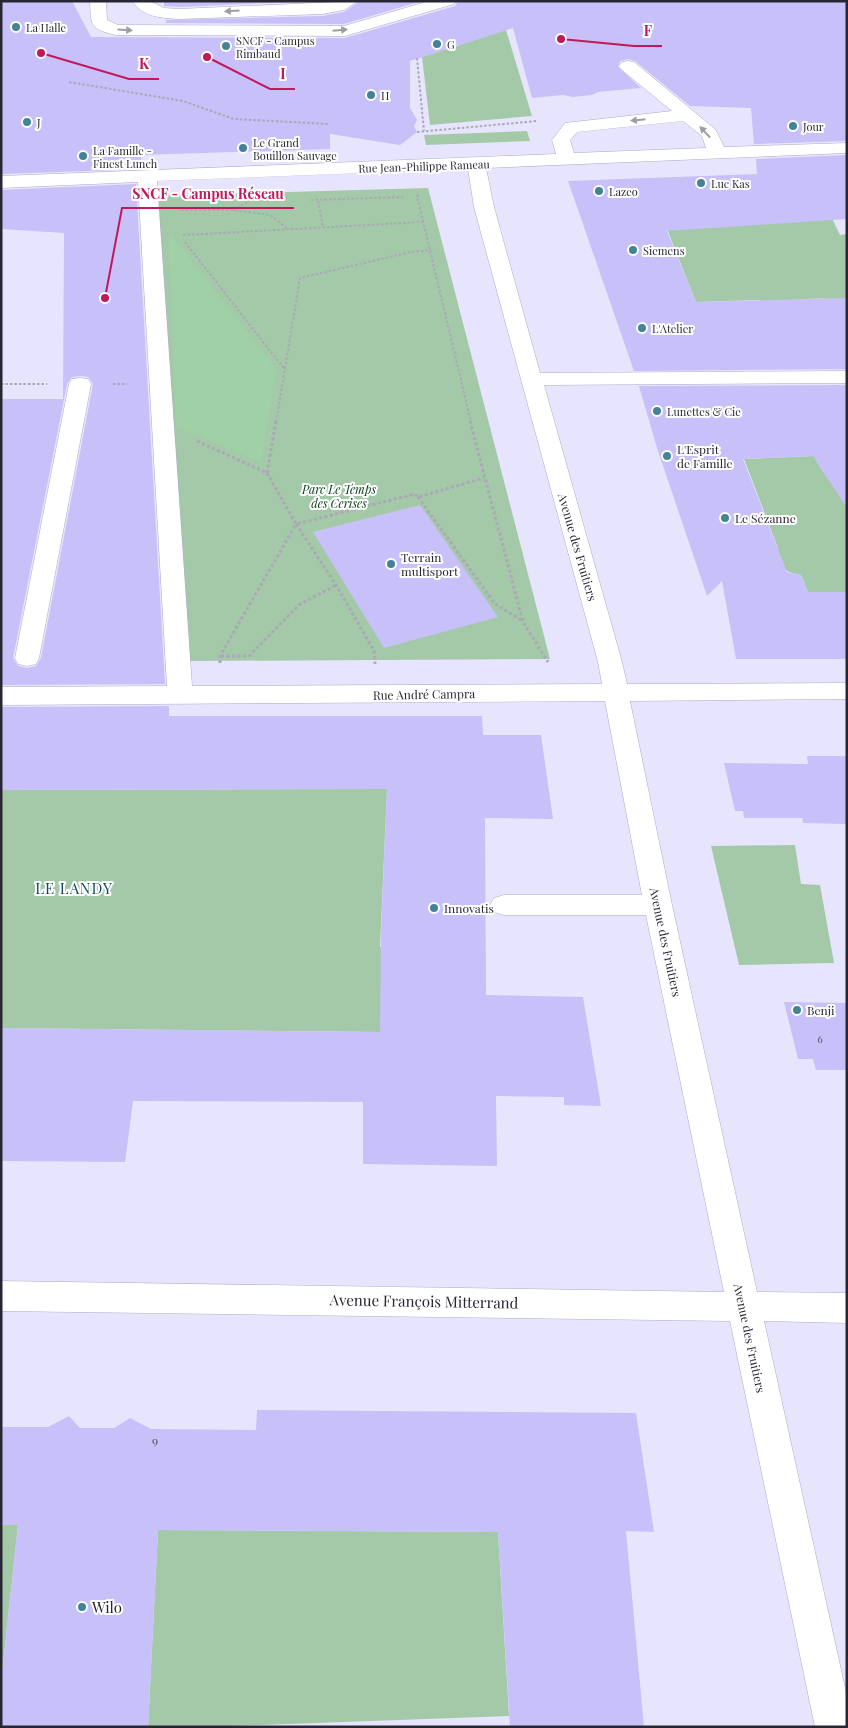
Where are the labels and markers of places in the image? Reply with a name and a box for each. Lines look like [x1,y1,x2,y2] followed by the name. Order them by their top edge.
[634,17,662,46] callout: F
[26,20,66,35] place label: La Halle
[10,21,22,33] marker: La Halle
[236,33,315,61] place label: SNCF - Campus Rimbaud
[447,37,455,52] place label: G
[431,38,443,50] marker: G
[220,40,232,52] marker: SNCF - Campus Rimbaud
[129,50,159,79] callout: K
[270,60,295,89] callout: I
[381,88,389,103] place label: H
[365,89,377,101] marker: H
[36,115,41,130] place label: J
[21,116,33,128] marker: J
[802,119,824,134] place label: Jour
[787,120,799,132] marker: Jour
[253,135,337,163] place label: Le Grand Bouillon Sauvage
[237,142,249,154] marker: Le Grand Bouillon Sauvage
[93,143,158,171] place label: La Famille - Finest Lunch
[77,150,89,162] marker: La Famille - Finest Lunch
[711,176,750,191] place label: Luc Kas
[695,177,707,189] marker: Luc Kas
[122,179,294,208] callout: SNCF - Campus Réseau
[609,184,638,199] place label: Lazeo
[593,185,605,197] marker: Lazeo
[643,243,685,258] place label: Siemens
[627,244,639,256] marker: Siemens
[652,321,693,336] place label: L'Atelier
[636,322,648,334] marker: L'Atelier
[667,404,741,419] place label: Lunettes & Cie
[651,405,663,417] marker: Lunettes & Cie
[677,441,733,471] place label: L'Esprit de Famille
[661,450,673,462] marker: L'Esprit de Famille
[735,510,796,526] place label: Le Sézanne
[719,512,731,524] marker: Le Sézanne
[401,549,459,579] place label: Terrain multisport
[385,558,397,570] marker: Terrain multisport
[444,900,494,916] place label: Innovatis
[428,902,440,914] marker: Innovatis
[807,1002,835,1018] place label: Benji
[791,1004,803,1016] marker: Benji
[91,1597,122,1617] place label: Wilo
[76,1601,88,1613] marker: Wilo

